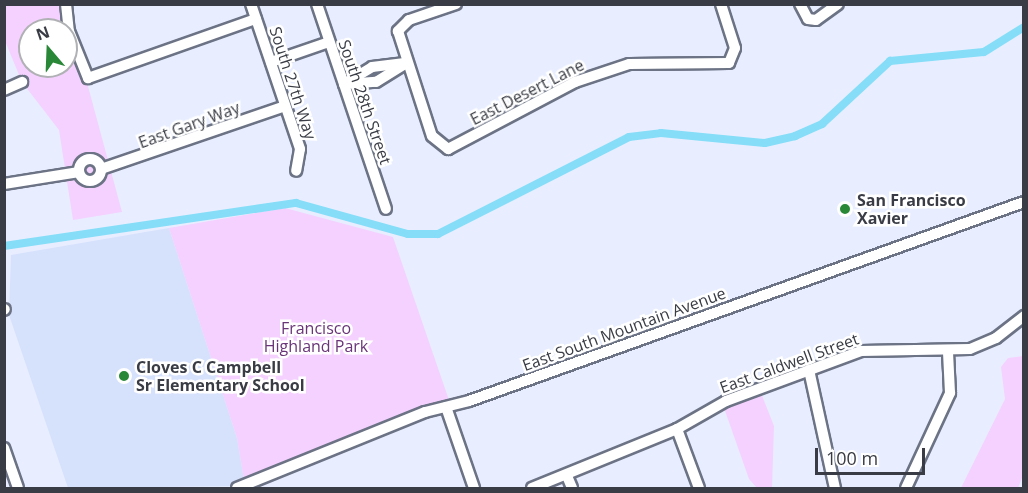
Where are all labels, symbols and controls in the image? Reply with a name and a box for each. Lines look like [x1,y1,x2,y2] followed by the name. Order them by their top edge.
[18,18,78,78] north arrow
[33,20,53,45] text: N
[266,24,320,142] street label: South 27th Way
[335,37,395,167] street label: South 28th Street
[467,55,587,129] street label: East Desert Lane
[136,98,242,152] street label: East Gary Way
[857,190,966,228] place label: San Francisco Xavier
[838,202,852,216] marker: San Francisco Xavier
[520,283,728,375] street label: East South Mountain Avenue
[264,318,368,356] park label: Francisco Highland Park
[717,329,861,397] street label: East Caldwell Street
[136,357,305,395] place label: Cloves C Campbell Sr Elementary School
[117,369,131,383] marker: Cloves C Campbell Sr Elementary School
[818,436,928,474] scale bar
[826,446,878,470] text: 100 m

